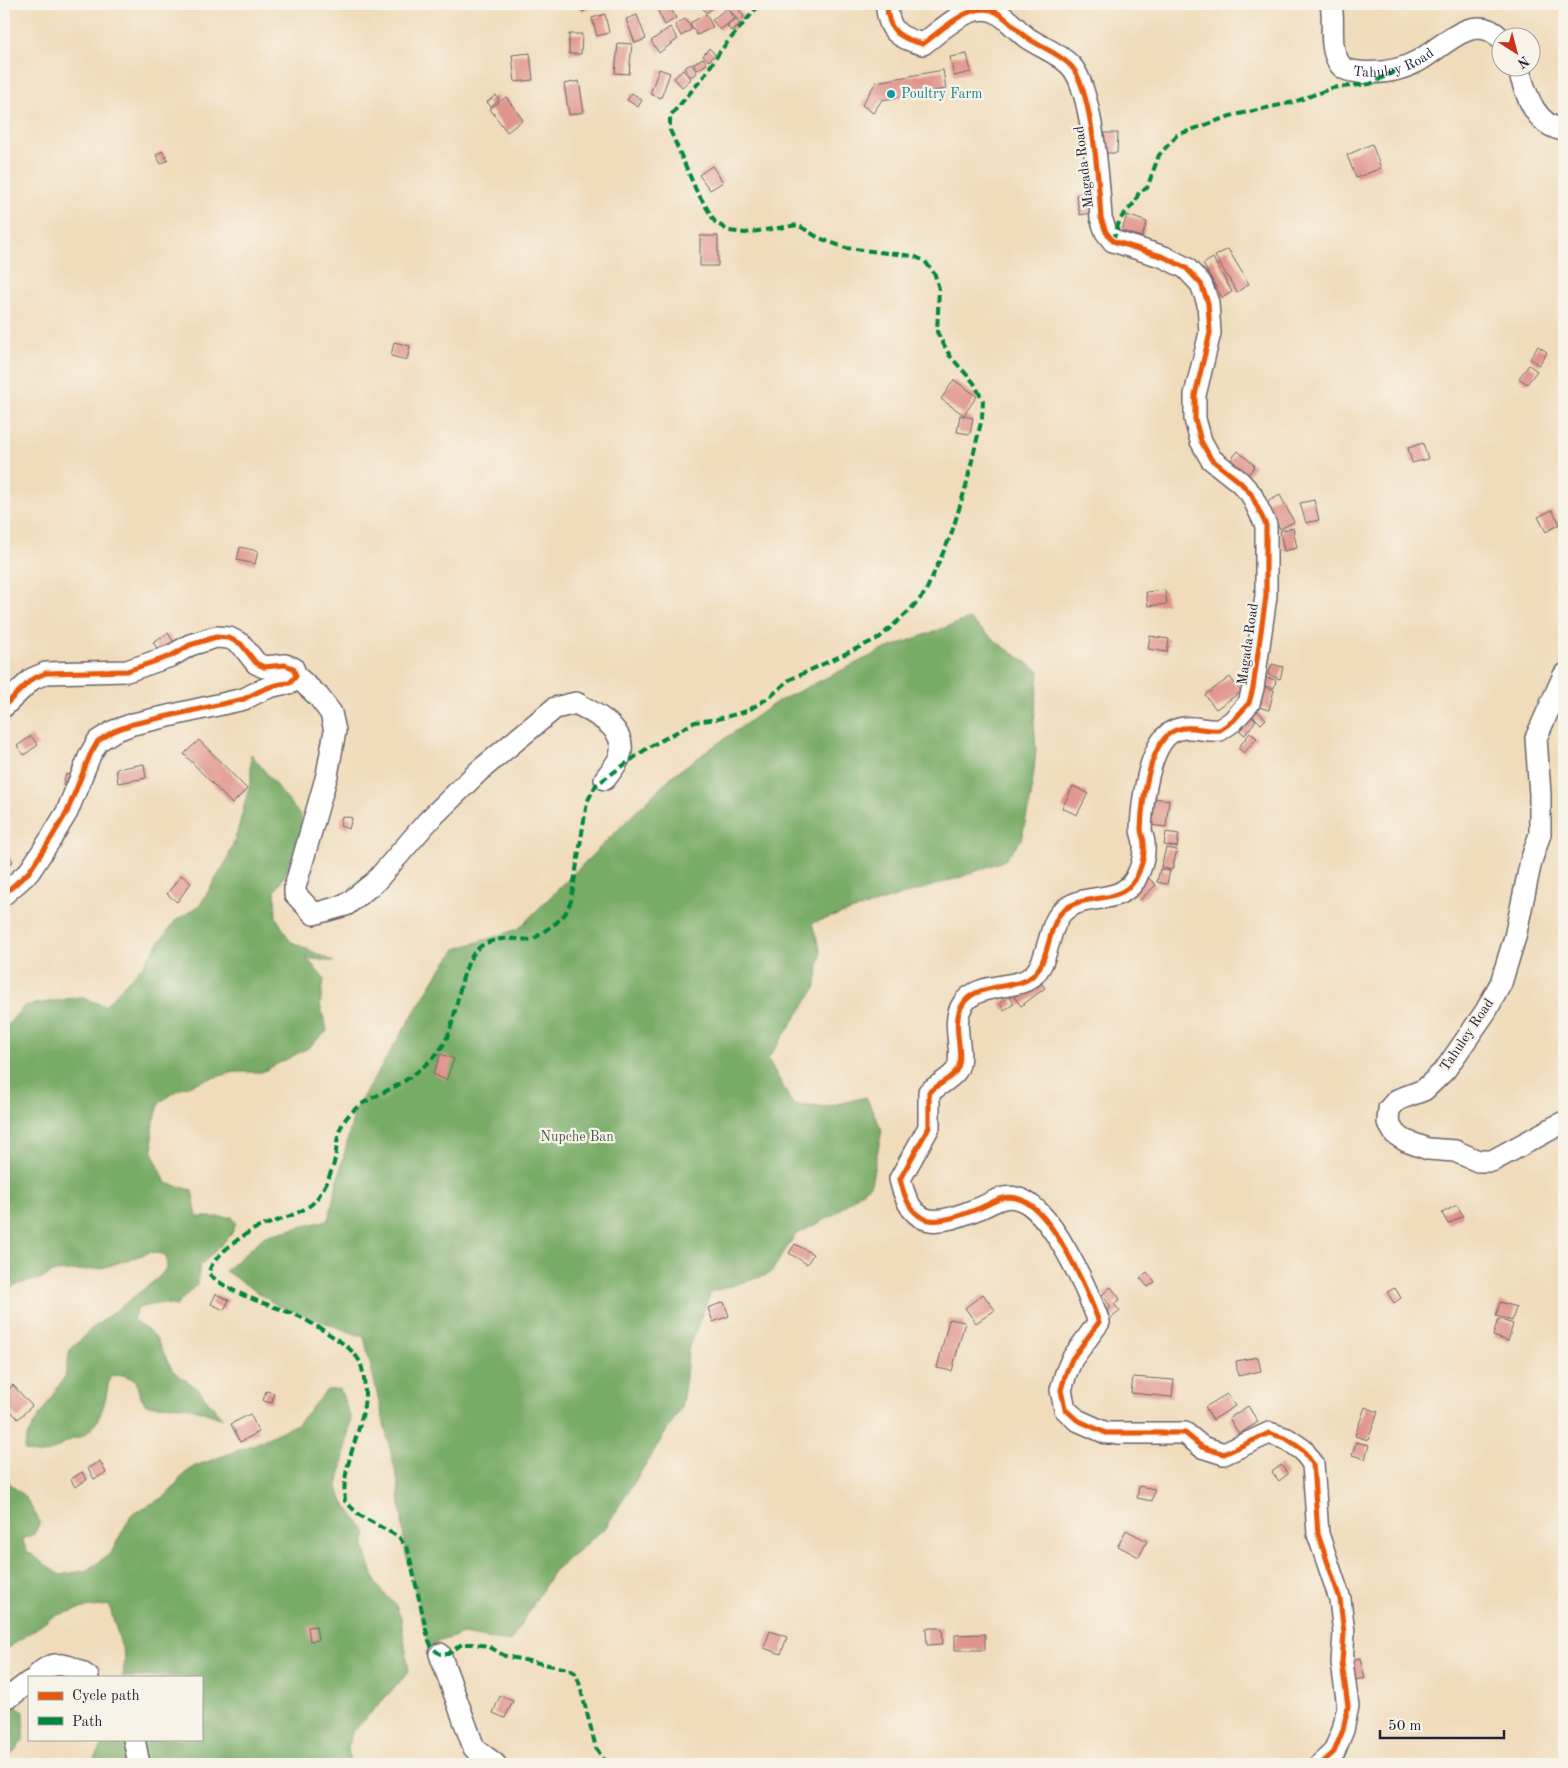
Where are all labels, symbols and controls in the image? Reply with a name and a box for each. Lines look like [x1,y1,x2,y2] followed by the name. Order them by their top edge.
[1490,28,1540,78] north arrow
[1352,46,1436,80] street label: Tahuley Road
[1514,53,1531,71] text: N
[901,87,982,101] place label: Poultry Farm
[885,88,897,100] marker: Poultry Farm
[1072,125,1096,209] street label: Magada Road
[1235,602,1261,686] street label: Magada Road
[1438,996,1496,1074] street label: Tahuley Road
[540,1130,614,1144] park label: Nupche Ban
[28,1676,202,1740] legend
[72,1689,140,1704] text: Cycle path
[1380,1708,1504,1740] scale bar
[72,1715,102,1730] text: Path
[1388,1719,1422,1734] text: 50 m

